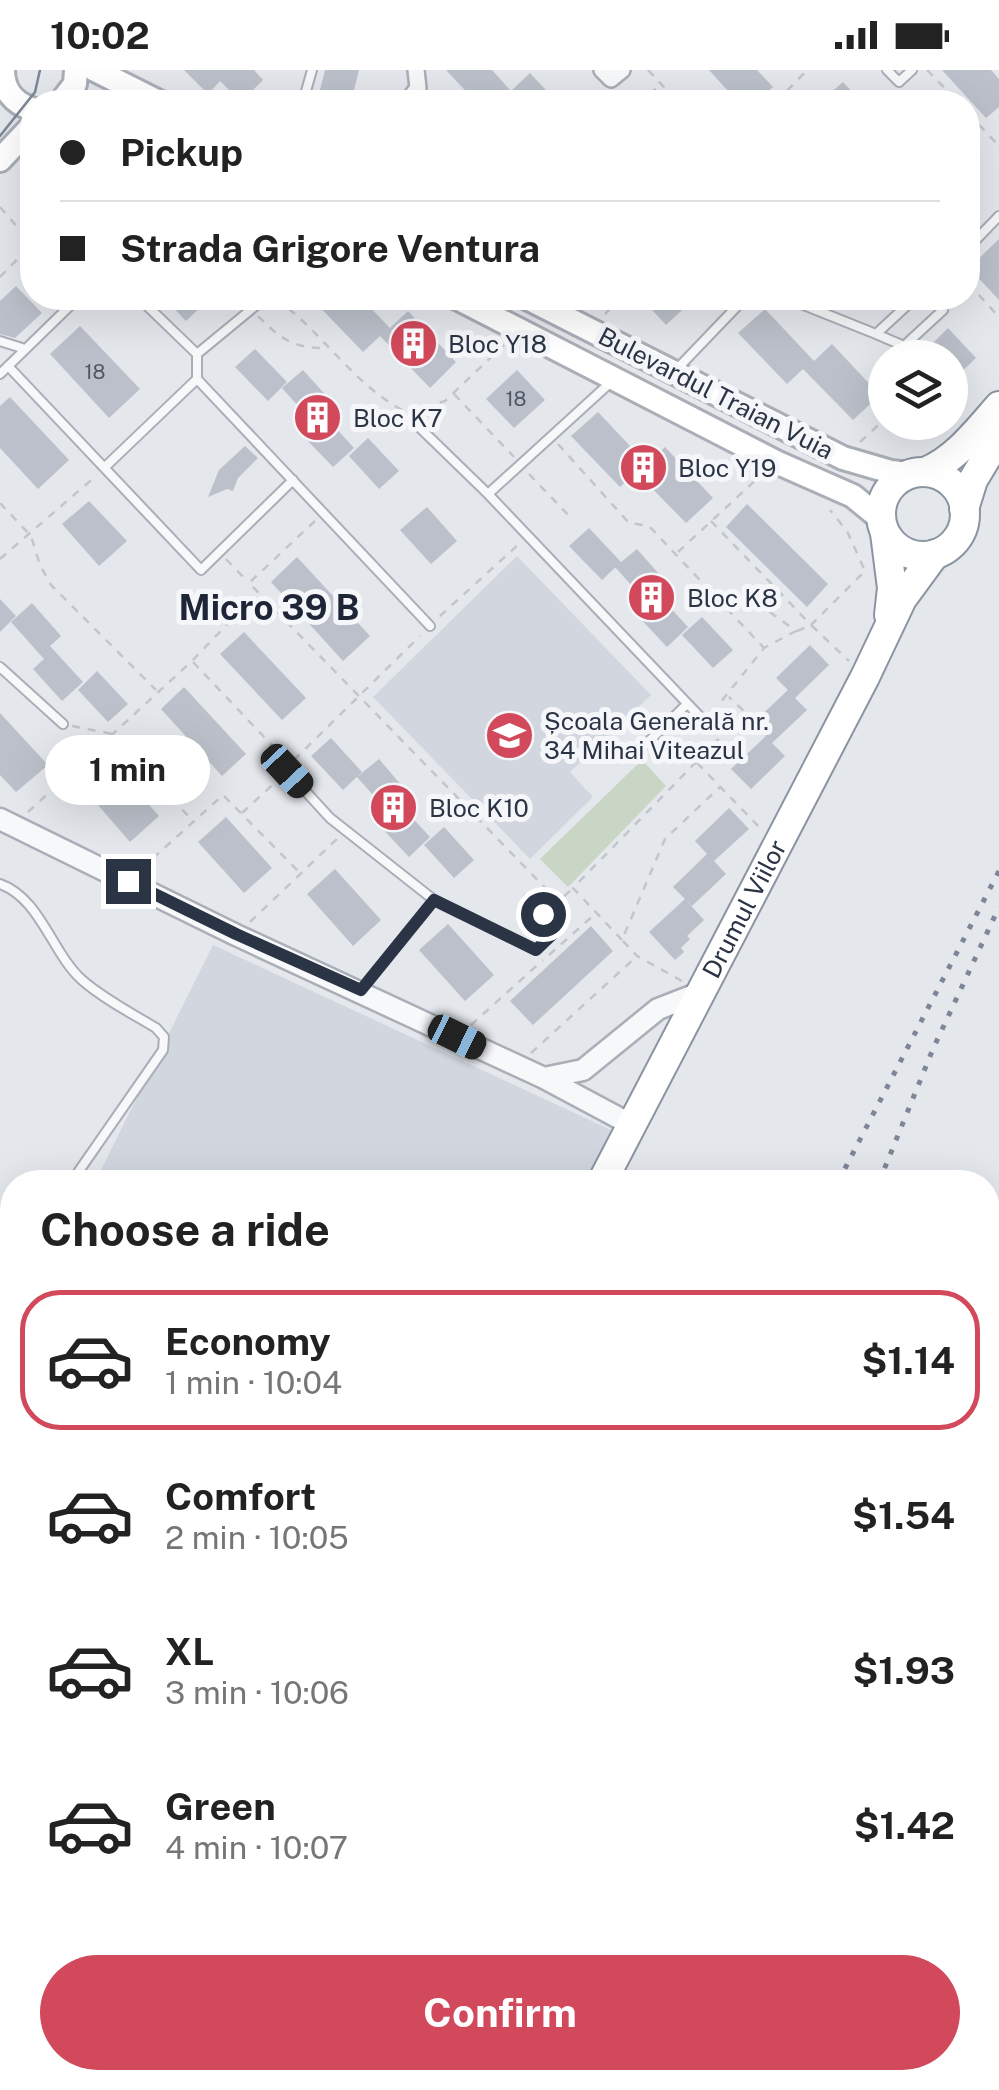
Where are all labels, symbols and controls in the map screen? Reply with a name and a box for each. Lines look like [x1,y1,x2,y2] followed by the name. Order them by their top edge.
[50,13,150,58] text: 10:02
[120,130,243,175] text: Pickup
[120,226,540,271] text: Strada Grigore Ventura
[387,318,439,370] building icon: Bloc Y18
[593,321,839,465] street label: Bulevardul Traian Vuia
[448,329,547,359] place label: Bloc Y18
[868,340,968,440] map controls
[868,340,968,440] button: layers
[84,360,106,384] house number: 18
[505,387,527,411] house number: 18
[292,392,344,444] building icon: Bloc K7
[353,403,442,433] place label: Bloc K7
[617,442,669,494] building icon: Bloc Y19
[678,453,776,483] place label: Bloc Y19
[626,572,678,624] building icon: Bloc K8
[687,583,778,613] place label: Bloc K8
[179,587,359,628] district label: Micro 39 B
[544,706,769,765] place label: Școala Generală nr. 34 Mihai Viteazul
[483,709,535,761] school or university icon: Școala Generală nr. 34 Mihai Viteazul
[46,736,210,806] callout: 1 min
[256,739,318,803] car
[89,751,166,788] text: 1 min
[368,782,420,834] building icon: Bloc K10
[429,793,529,823] place label: Bloc K10
[696,835,793,983] street label: Drumul Viilor
[106,859,151,904] route end
[521,892,566,937] route start
[423,1010,491,1064] car
[40,1203,330,1256] text: Choose a ride
[45,1315,135,1405] icon: car
[165,1319,331,1364] text: Economy
[861,1338,955,1383] text: $1.14
[165,1364,342,1401] text: 1 min · 10:04
[45,1470,135,1560] icon: car
[165,1474,316,1519] text: Comfort
[852,1493,955,1538] text: $1.54
[165,1519,349,1556] text: 2 min · 10:05
[45,1625,135,1715] icon: car
[165,1629,214,1674] text: XL
[852,1648,955,1693] text: $1.93
[165,1674,349,1711] text: 3 min · 10:06
[45,1780,135,1870] icon: car
[165,1784,276,1829] text: Green
[854,1803,955,1848] text: $1.42
[165,1829,348,1866] text: 4 min · 10:07
[40,1955,960,2070] button: Confirm

